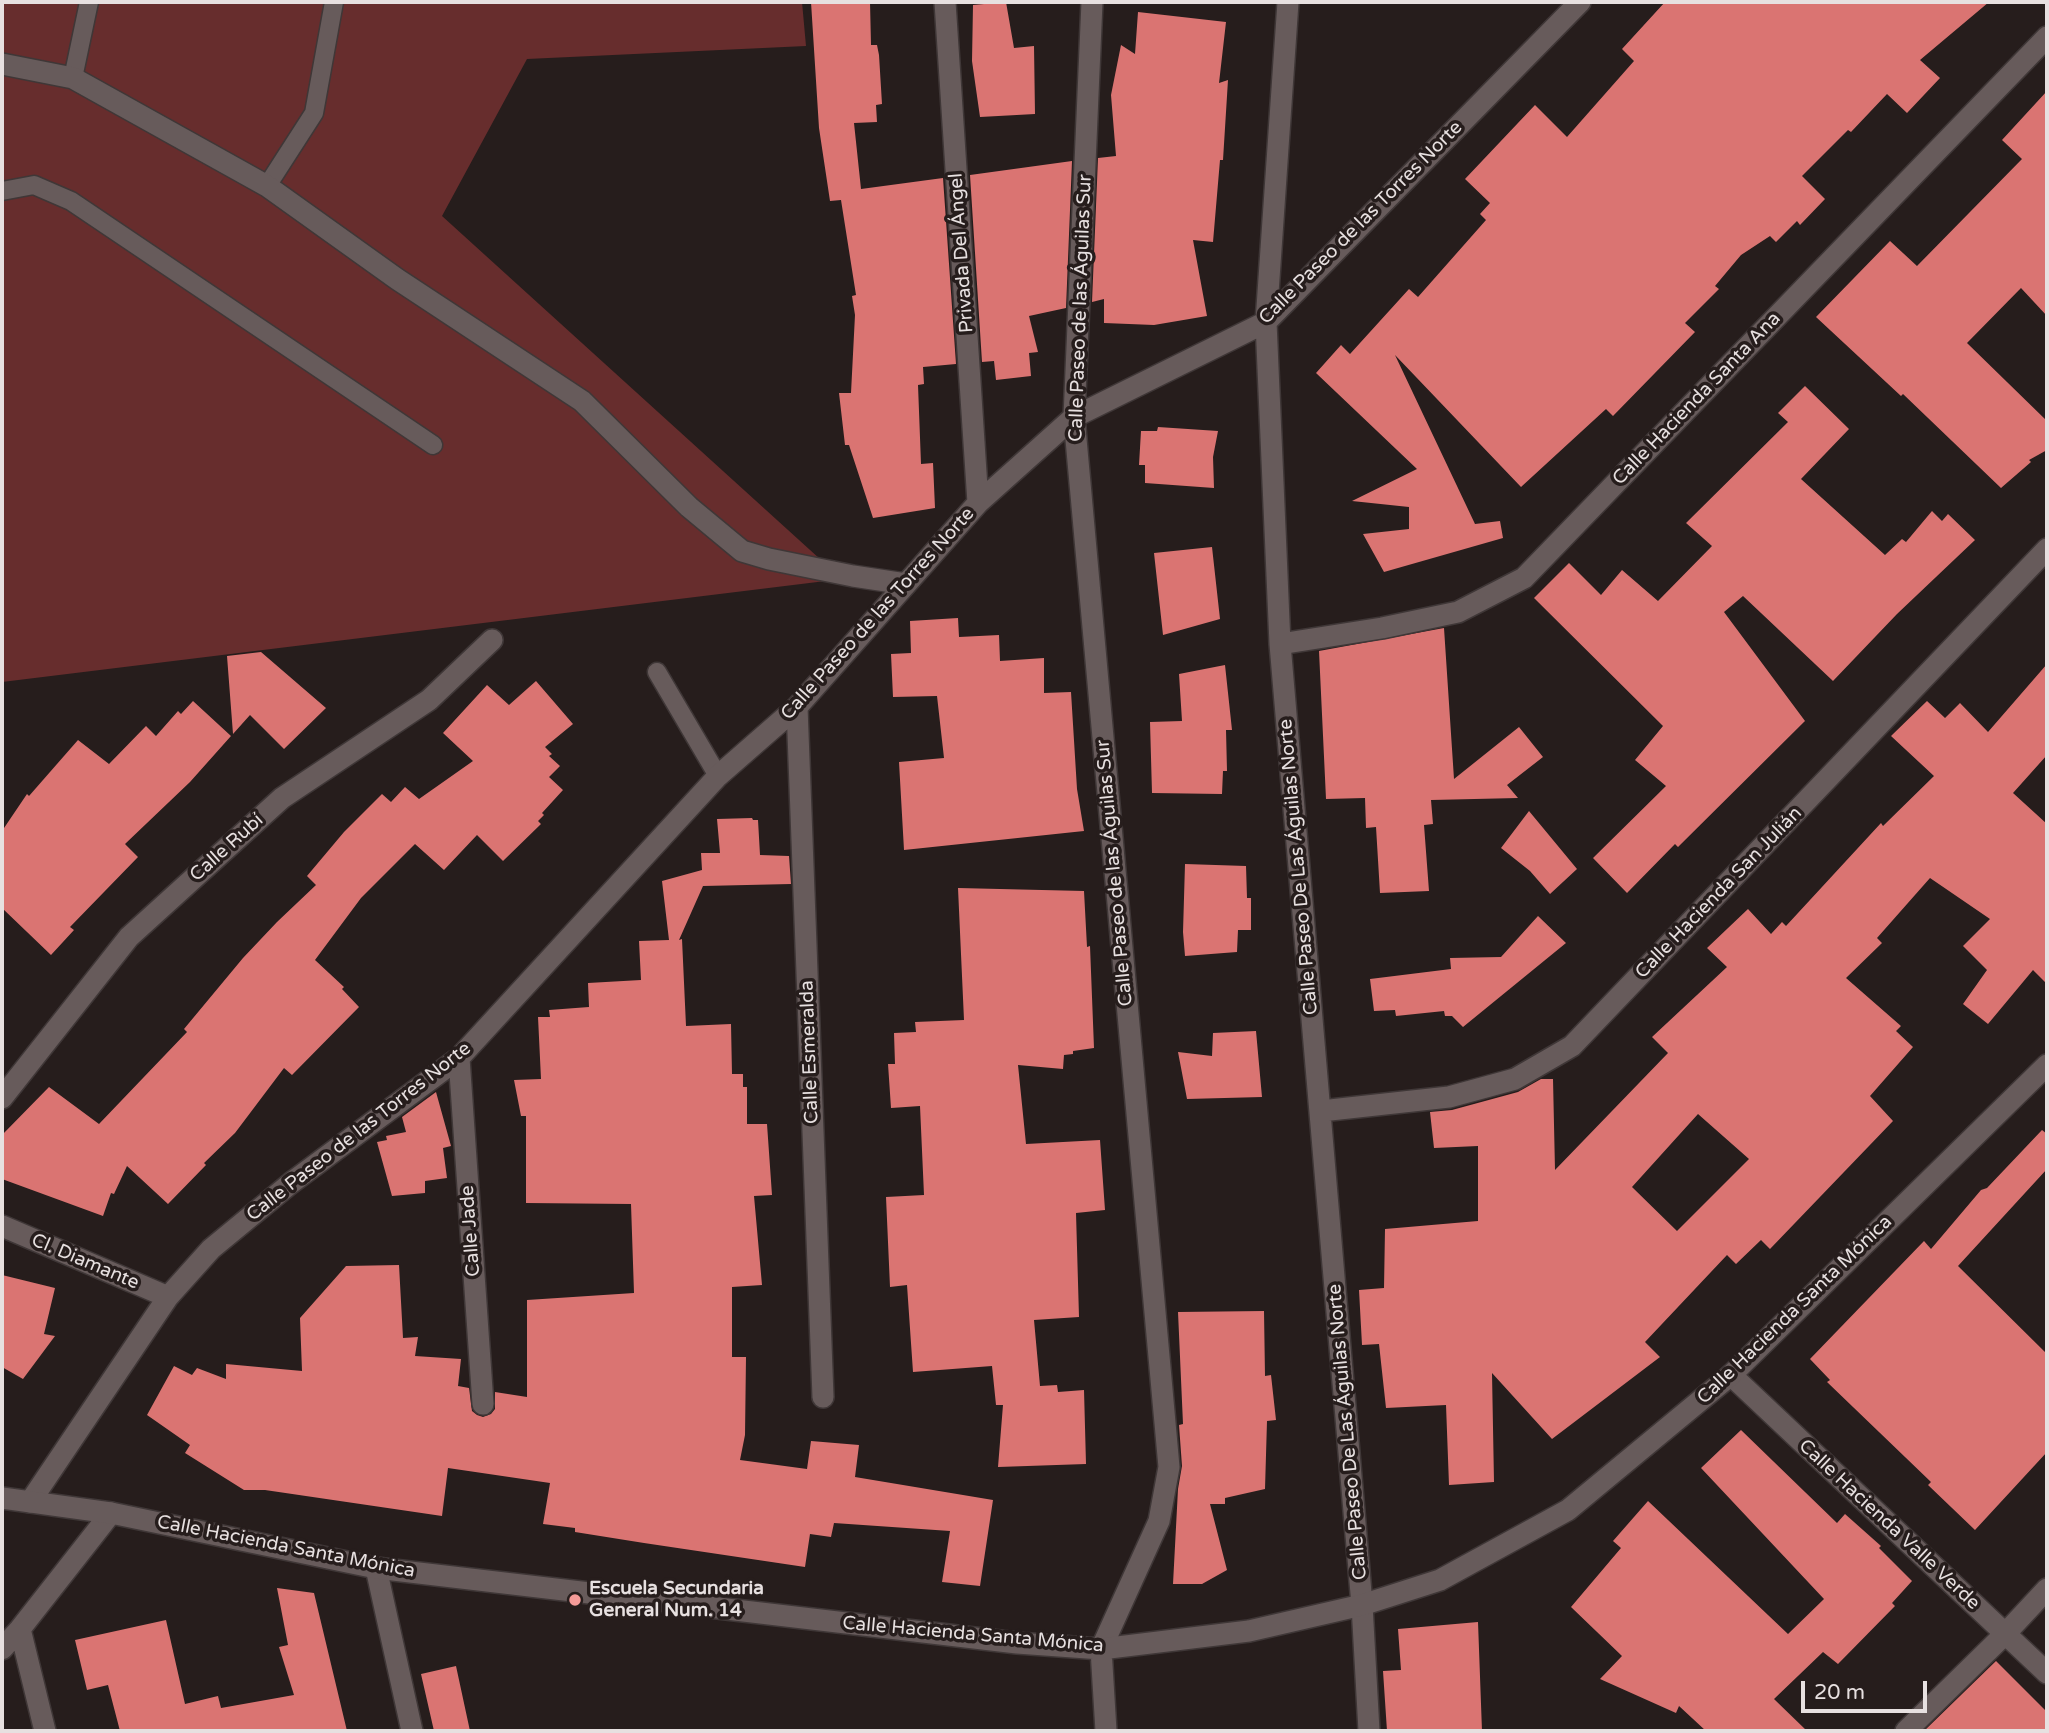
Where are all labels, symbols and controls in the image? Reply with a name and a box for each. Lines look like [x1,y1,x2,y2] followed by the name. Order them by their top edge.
[1255,117,1467,329] street label: Calle Paseo de las Torres Norte
[945,172,979,334] street label: Privada Del Ángel
[1065,174,1097,442] street label: Calle Paseo de las Águilas Sur
[1608,308,1786,490] street label: Calle Hacienda Santa Ana
[776,503,980,725] street label: Calle Paseo de las Torres Norte
[1275,718,1323,1016] street label: Calle Paseo De Las Águilas Norte
[1092,739,1138,1007] street label: Calle Paseo de las Águilas Sur
[1631,802,1807,984] street label: Calle Hacienda San Julián
[186,809,268,887] street label: Calle Rubí
[796,980,824,1124] street label: Calle Esmeralda
[242,1037,476,1227] street label: Calle Paseo de las Torres Norte
[456,1185,486,1277] street label: Calle Jade
[1693,1211,1897,1409] street label: Calle Hacienda Santa Mónica
[28,1229,142,1295] street label: Cl. Diamante
[1324,1283,1372,1581] street label: Calle Paseo De Las Águilas Norte
[1794,1435,1984,1615] street label: Calle Hacienda Valle Verde
[155,1511,417,1583] street label: Calle Hacienda Santa Mónica
[589,1578,764,1622] place label: Escuela Secundaria General Num. 14
[567,1592,583,1608] marker: Escuela Secundaria General Num. 14
[841,1612,1105,1658] street label: Calle Hacienda Santa Mónica
[1804,1666,1930,1710] scale bar
[1814,1680,1865,1705] text: 20 m

